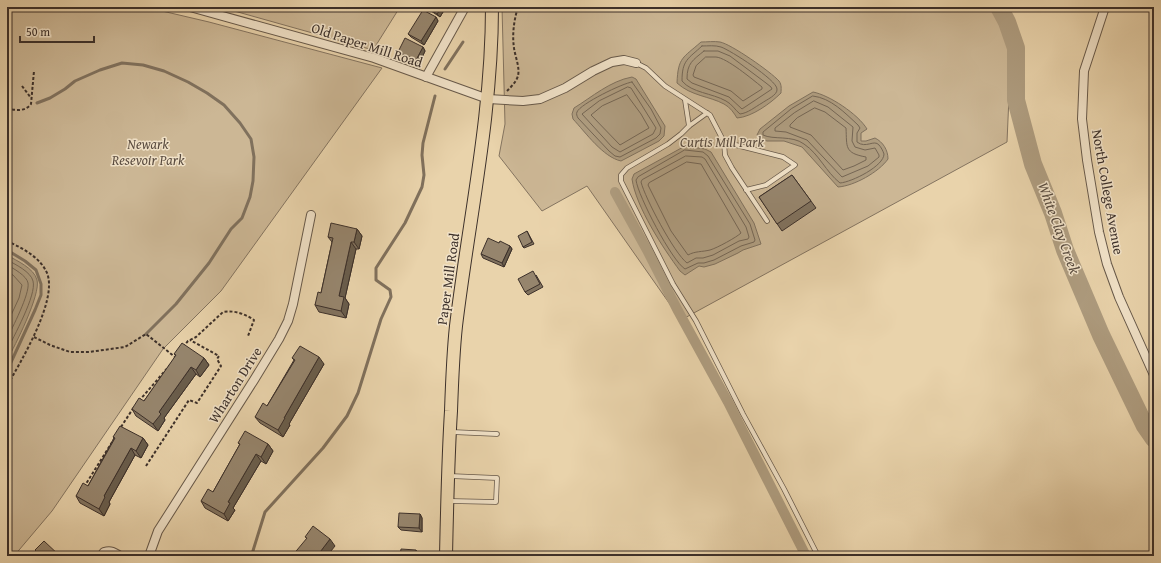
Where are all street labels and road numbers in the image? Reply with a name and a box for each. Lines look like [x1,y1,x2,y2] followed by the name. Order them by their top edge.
[309,18,426,73] street label: Old Paper Mill Road
[1087,128,1129,257] street label: North College Avenue
[432,231,464,326] street label: Paper Mill Road
[204,343,267,427] street label: Wharton Drive

